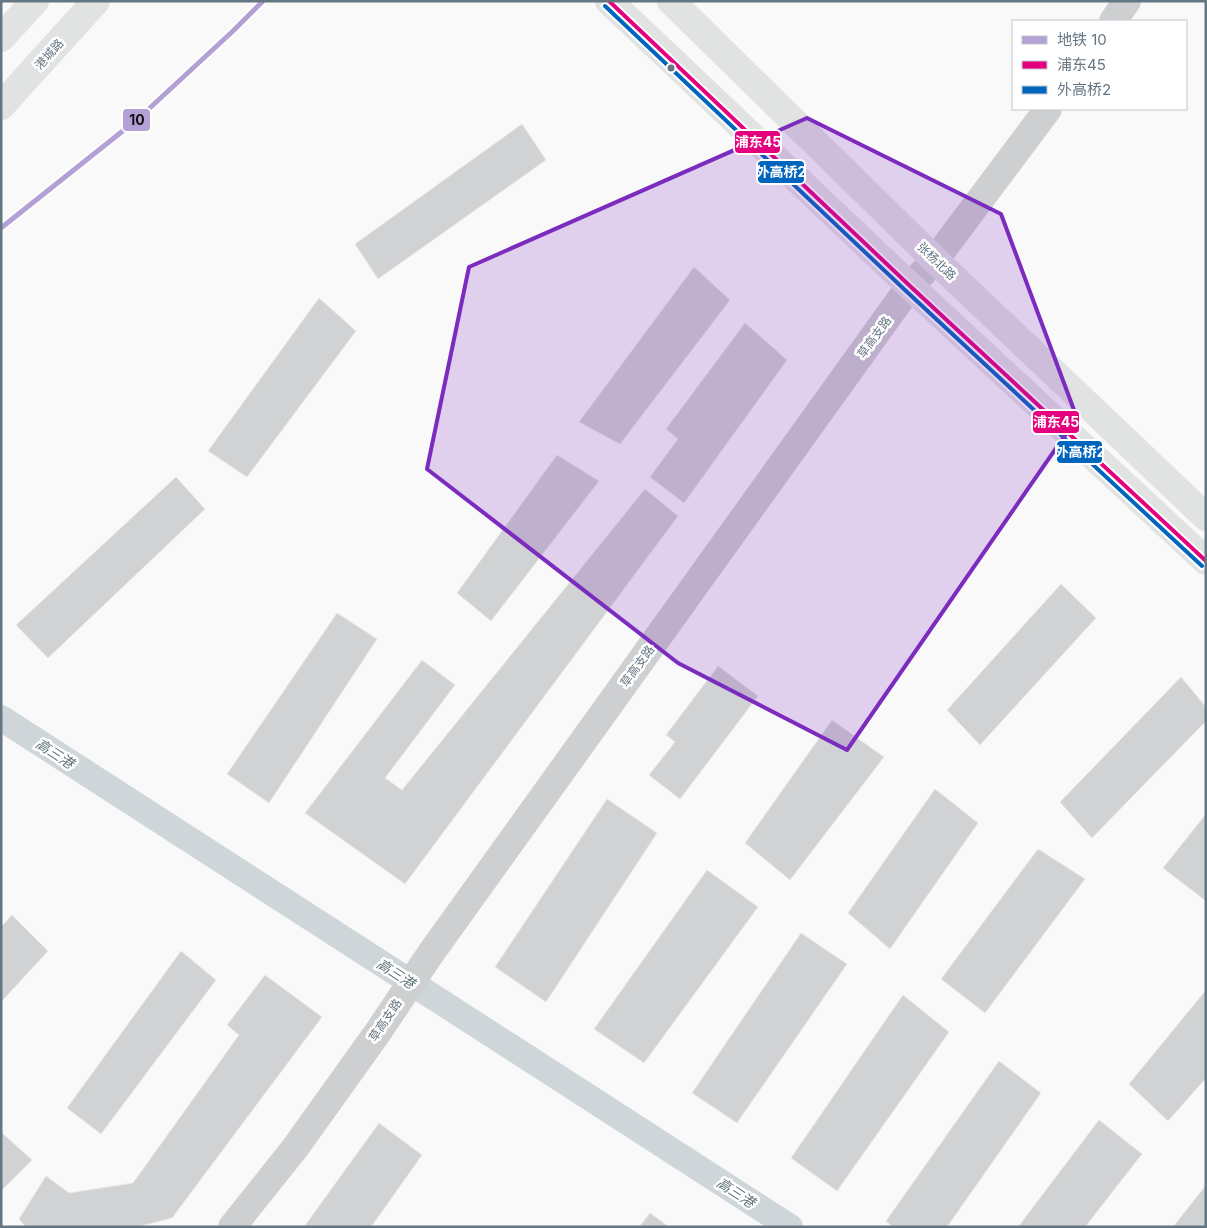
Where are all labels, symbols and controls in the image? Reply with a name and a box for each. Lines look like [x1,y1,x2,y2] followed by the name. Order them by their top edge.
[1012,20,1187,110] legend
[1057,30,1107,49] text: 地铁 10
[31,36,67,72] street label: 港城路
[1057,55,1106,74] text: 浦东45
[666,63,676,73] unlabelled marker
[1057,80,1111,99] text: 外高桥2
[122,108,151,132] line badge: 10
[129,111,145,128] text: 10
[734,130,781,154] line badge: 浦东45
[735,133,781,150] text: 浦东45
[757,160,805,184] line badge: 外高桥2
[756,163,807,180] text: 外高桥2
[915,239,959,283] street label: 张杨北路
[854,313,894,361] street label: 草高支路
[1032,410,1080,434] line badge: 浦东45
[1033,413,1079,430] text: 浦东45
[1056,440,1103,464] line badge: 外高桥2
[1055,443,1106,460] text: 外高桥2
[617,642,657,690] street label: 草高支路
[33,734,79,773] water label: 高三港
[374,954,420,993] water label: 高三港
[365,996,405,1044] street label: 草高支路
[714,1173,760,1212] water label: 高三港

